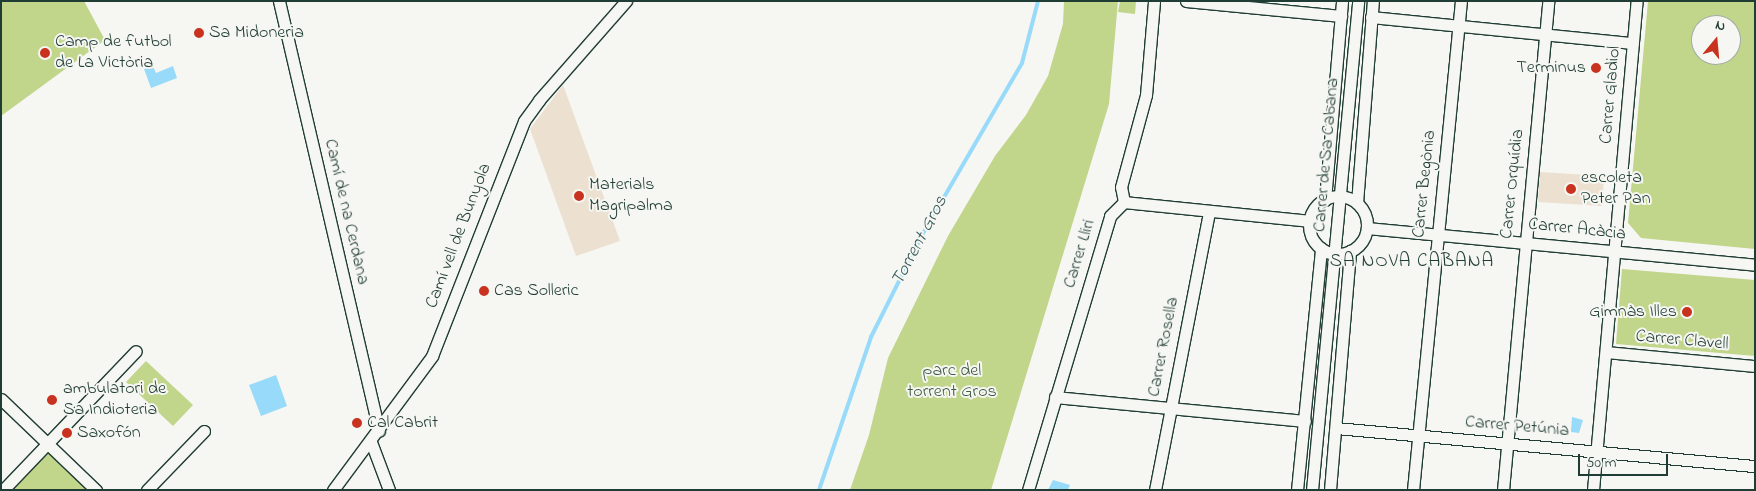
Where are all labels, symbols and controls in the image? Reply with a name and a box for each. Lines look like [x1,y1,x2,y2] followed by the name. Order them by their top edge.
[1691,15,1741,65] north arrow
[1713,15,1728,38] text: N
[209,22,304,44] place label: Sa Midoneria
[193,27,205,39] marker: Sa Midoneria
[55,32,172,74] place label: Camp de futbol de La Victòria
[1596,45,1626,145] street label: Carrer Gladiol
[39,47,51,59] marker: Camp de futbol de La Victòria
[1517,57,1586,79] place label: Terminus
[1590,62,1602,74] marker: Terminus
[1309,77,1345,233] street label: Carrer de Sa Cabana
[1496,128,1530,240] street label: Carrer Orquídia
[1409,129,1441,239] street label: Carrer Begònia
[319,137,373,287] street label: Camí de na Cerdana
[421,161,497,311] street label: Camí vell de Bunyola
[1581,168,1651,210] place label: escoleta Peter Pan
[589,175,673,218] place label: Materials Magripalma
[1565,183,1577,195] marker: escoleta Peter Pan
[573,190,585,202] marker: Materials Magripalma
[887,192,953,290] water label: Torrent Gros
[1527,214,1627,246] street label: Carrer Acàcia
[1059,217,1101,291] street label: Carrer Lliri
[1328,251,1496,273] district label: SA NOVA CABANA
[494,280,579,302] place label: Cas Solleric
[478,285,490,297] marker: Cas Solleric
[1144,295,1184,399] street label: Carrer Rosella
[1589,301,1677,323] place label: Gimnàs Illes
[1681,306,1693,318] marker: Gimnàs Illes
[1635,326,1729,356] street label: Carrer Clavell
[907,361,997,404] park label: parc del torrent Gros
[63,379,166,422] place label: ambulatori de Sa Indioteria
[45,393,59,407] marker: ambulatori de Sa Indioteria
[367,412,438,434] place label: Cal Cabrit
[1464,412,1570,442] street label: Carrer Petúnia
[351,417,363,429] marker: Cal Cabrit
[77,422,141,444] place label: Saxofón
[61,427,73,439] marker: Saxofón
[1581,444,1671,476] scale bar
[1586,452,1616,474] text: 50 m

